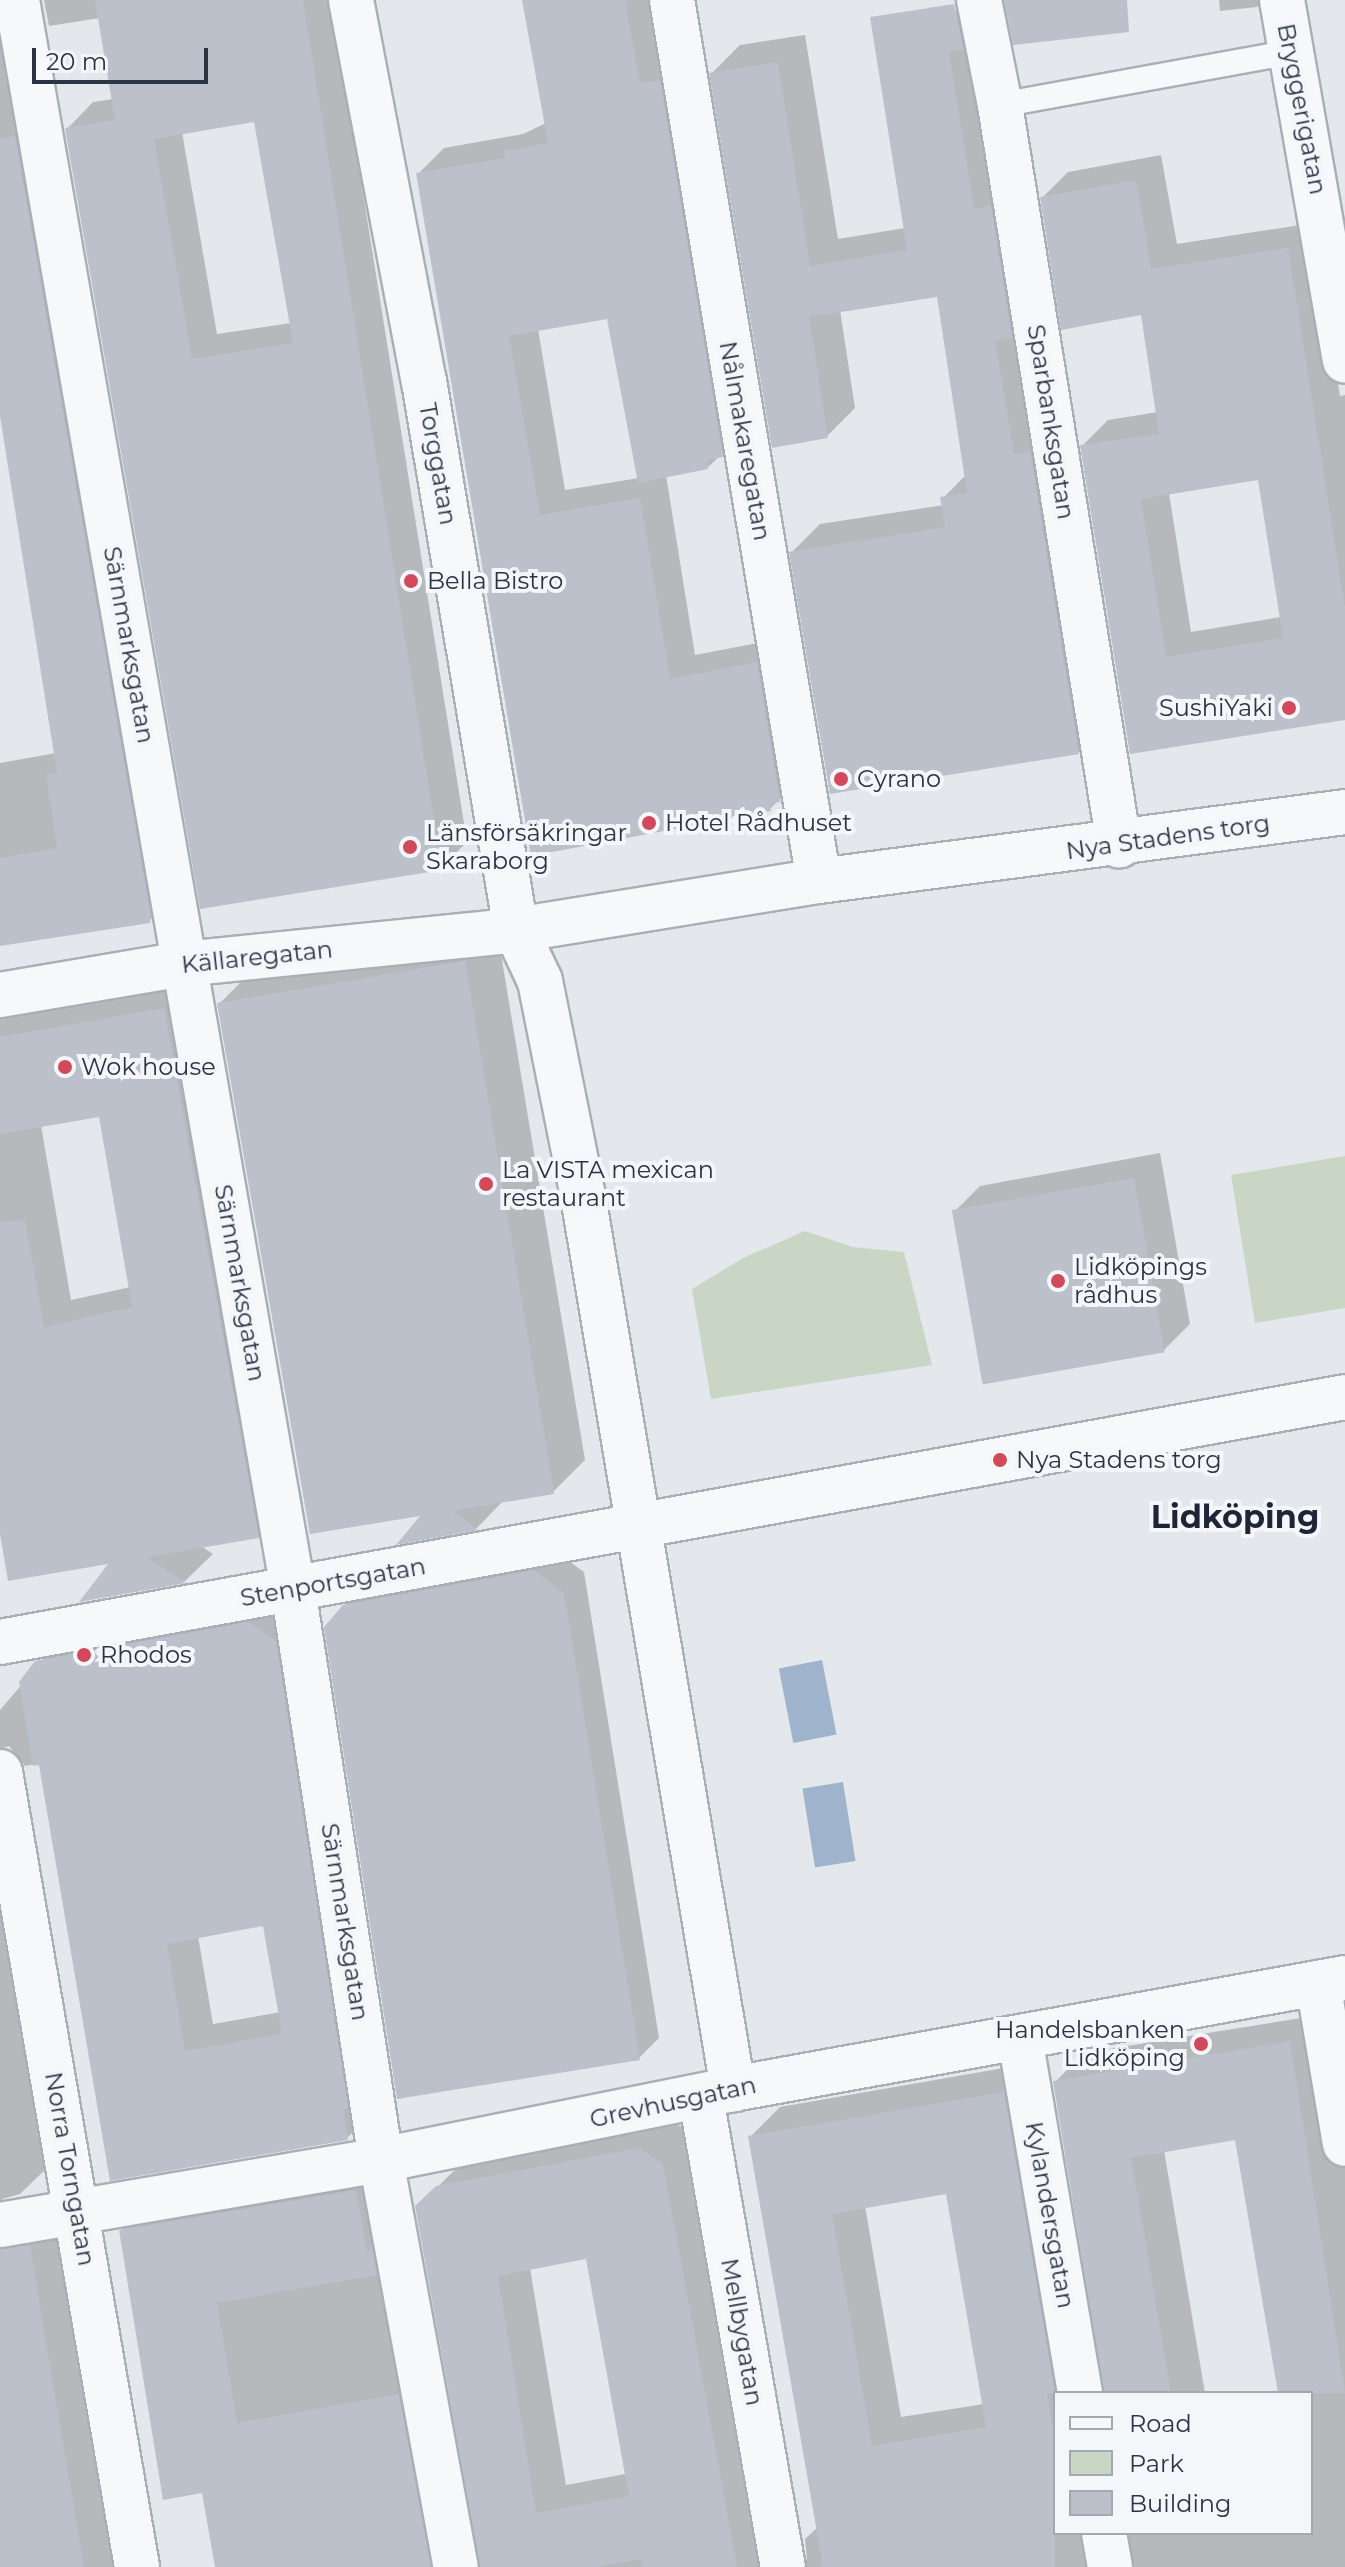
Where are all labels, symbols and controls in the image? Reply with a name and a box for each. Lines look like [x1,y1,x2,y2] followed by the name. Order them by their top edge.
[1271,21,1333,197] street label: Bryggerigatan
[36,32,212,82] scale bar
[46,47,107,76] text: 20 m
[1021,322,1081,522] street label: Sparbanksgatan
[713,339,777,543] street label: Nålmakaregatan
[413,401,463,527] street label: Torggatan
[97,544,161,746] street label: Särnmarksgatan
[427,567,563,595] place label: Bella Bistro
[402,572,420,590] marker: Bella Bistro
[1159,694,1273,722] place label: SushiYaki
[1280,699,1298,717] marker: SushiYaki
[857,765,941,793] place label: Cyrano
[832,770,850,788] marker: Cyrano
[1064,808,1272,866] street label: Nya Stadens torg
[665,809,852,837] place label: Hotel Rådhuset
[640,814,658,832] marker: Hotel Rådhuset
[426,819,627,875] place label: Länsförsäkringar Skaraborg
[401,838,419,856] marker: Länsförsäkringar Skaraborg
[180,935,334,979] street label: Källaregatan
[81,1053,216,1081] place label: Wok house
[56,1058,74,1076] marker: Wok house
[502,1156,714,1212] place label: La VISTA mexican restaurant
[477,1175,495,1193] marker: La VISTA mexican restaurant
[208,1182,272,1384] street label: Särnmarksgatan
[1074,1253,1207,1309] place label: Lidköpings rådhus
[1049,1272,1067,1290] marker: Lidköpings rådhus
[1016,1446,1222,1474] place label: Nya Stadens torg
[991,1451,1009,1469] marker: Nya Stadens torg
[1151,1498,1319,1536] district label: Lidköping
[238,1552,428,1612] street label: Stenportsgatan
[100,1641,192,1669] place label: Rhodos
[75,1646,93,1664] marker: Rhodos
[315,1821,375,2023] street label: Särnmarksgatan
[995,2016,1185,2072] place label: Handelsbanken Lidköping
[1192,2035,1210,2053] marker: Handelsbanken Lidköping
[39,2070,101,2268] street label: Norra Torngatan
[587,2070,759,2134] street label: Grevhusgatan
[1019,2119,1081,2311] street label: Kylandersgatan
[715,2256,769,2408] street label: Mellbygatan
[1053,2391,1313,2535] legend
[1129,2409,1192,2438] text: Road
[1129,2449,1184,2478] text: Park
[1129,2489,1232,2518] text: Building

